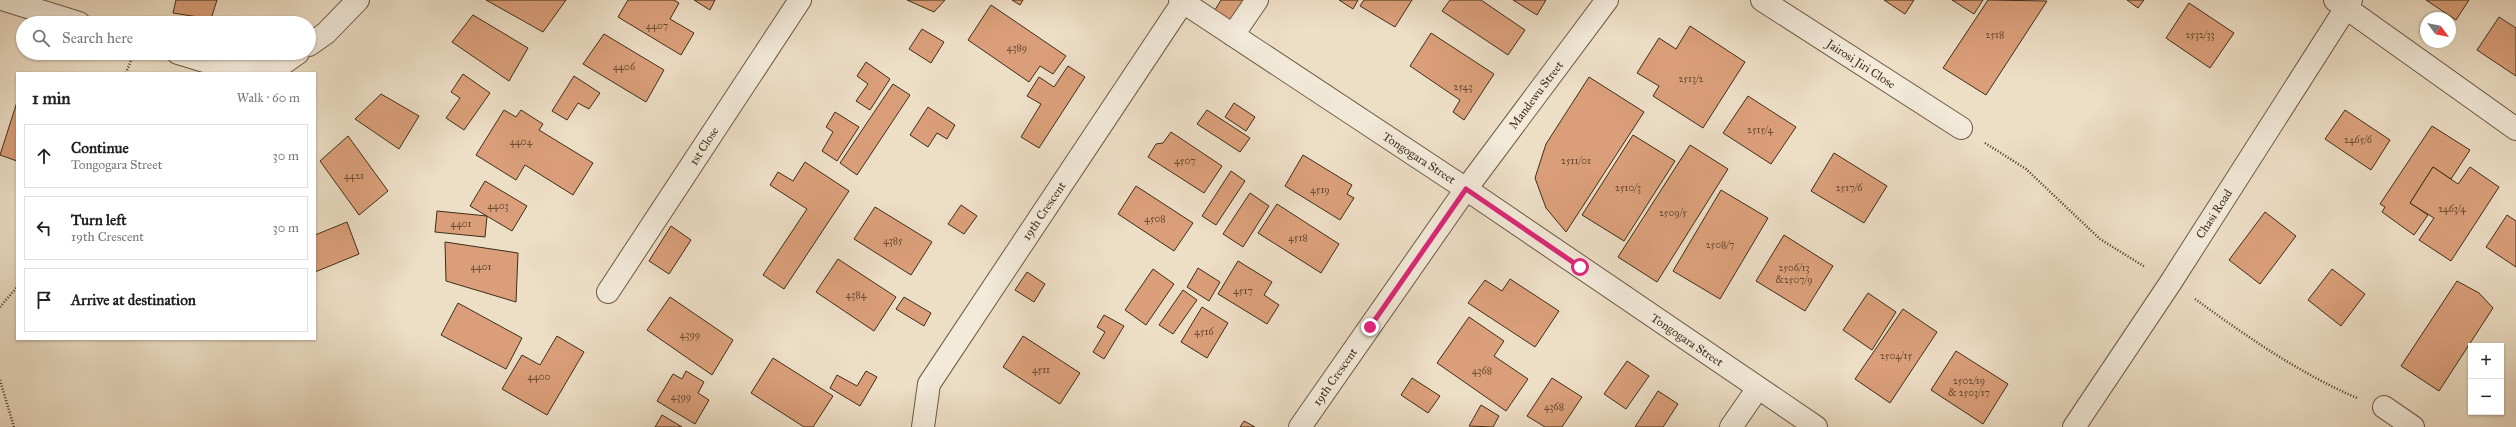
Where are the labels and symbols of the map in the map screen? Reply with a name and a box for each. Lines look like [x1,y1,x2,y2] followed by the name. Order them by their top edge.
[2420,12,2456,48] north arrow
[646,20,668,32] house number: 4407
[1986,29,2004,41] house number: 2518
[2185,29,2215,41] house number: 2532/33
[1822,35,1898,92] street label: Jairosi Jiri Close
[1007,42,1027,54] house number: 4389
[1506,58,1567,132] street label: Mandewu Street
[613,61,636,73] house number: 4406
[1678,73,1704,85] house number: 2513/2
[1454,81,1472,93] house number: 2543
[686,124,722,168] street label: 1st Close
[1747,124,1773,136] house number: 2515/4
[1379,129,1459,188] street label: Tongogara Street
[2344,134,2373,146] house number: 2465/6
[510,136,533,148] house number: 4404
[1174,155,1196,167] house number: 4507
[1561,155,1591,167] house number: 2511/01
[344,170,364,182] house number: 4421
[1019,179,1069,243] street label: 19th Crescent
[1615,182,1641,194] house number: 2510/3
[1836,182,1863,194] house number: 2517/6
[1310,184,1330,196] house number: 4519
[2193,187,2235,241] street label: Chasi Road
[488,200,508,212] house number: 4403
[2438,203,2466,215] house number: 2463/4
[1659,207,1687,219] house number: 2509/5
[1144,213,1166,225] house number: 4508
[451,218,471,230] house number: 4401
[1288,232,1308,244] house number: 4518
[883,235,903,247] house number: 4385
[1706,239,1734,251] house number: 2508/7
[1571,258,1589,276] route start
[471,261,491,273] house number: 4401
[1775,262,1813,286] house number: 2506/13 &2507/9
[1233,285,1253,297] house number: 4517
[846,289,867,301] house number: 4384
[1648,311,1726,371] street label: Tongogara Street
[1361,318,1379,336] route end
[1194,326,1215,338] house number: 4516
[680,329,700,341] house number: 4399
[1310,345,1360,409] street label: 19th Crescent
[1880,350,1912,362] house number: 2504/15
[1032,364,1050,376] house number: 4511
[1472,365,1492,377] house number: 4368
[528,371,551,383] house number: 4400
[1948,375,1990,399] house number: 2502/19 & 2503/17
[671,391,691,403] house number: 4399
[1544,401,1564,413] house number: 4368

